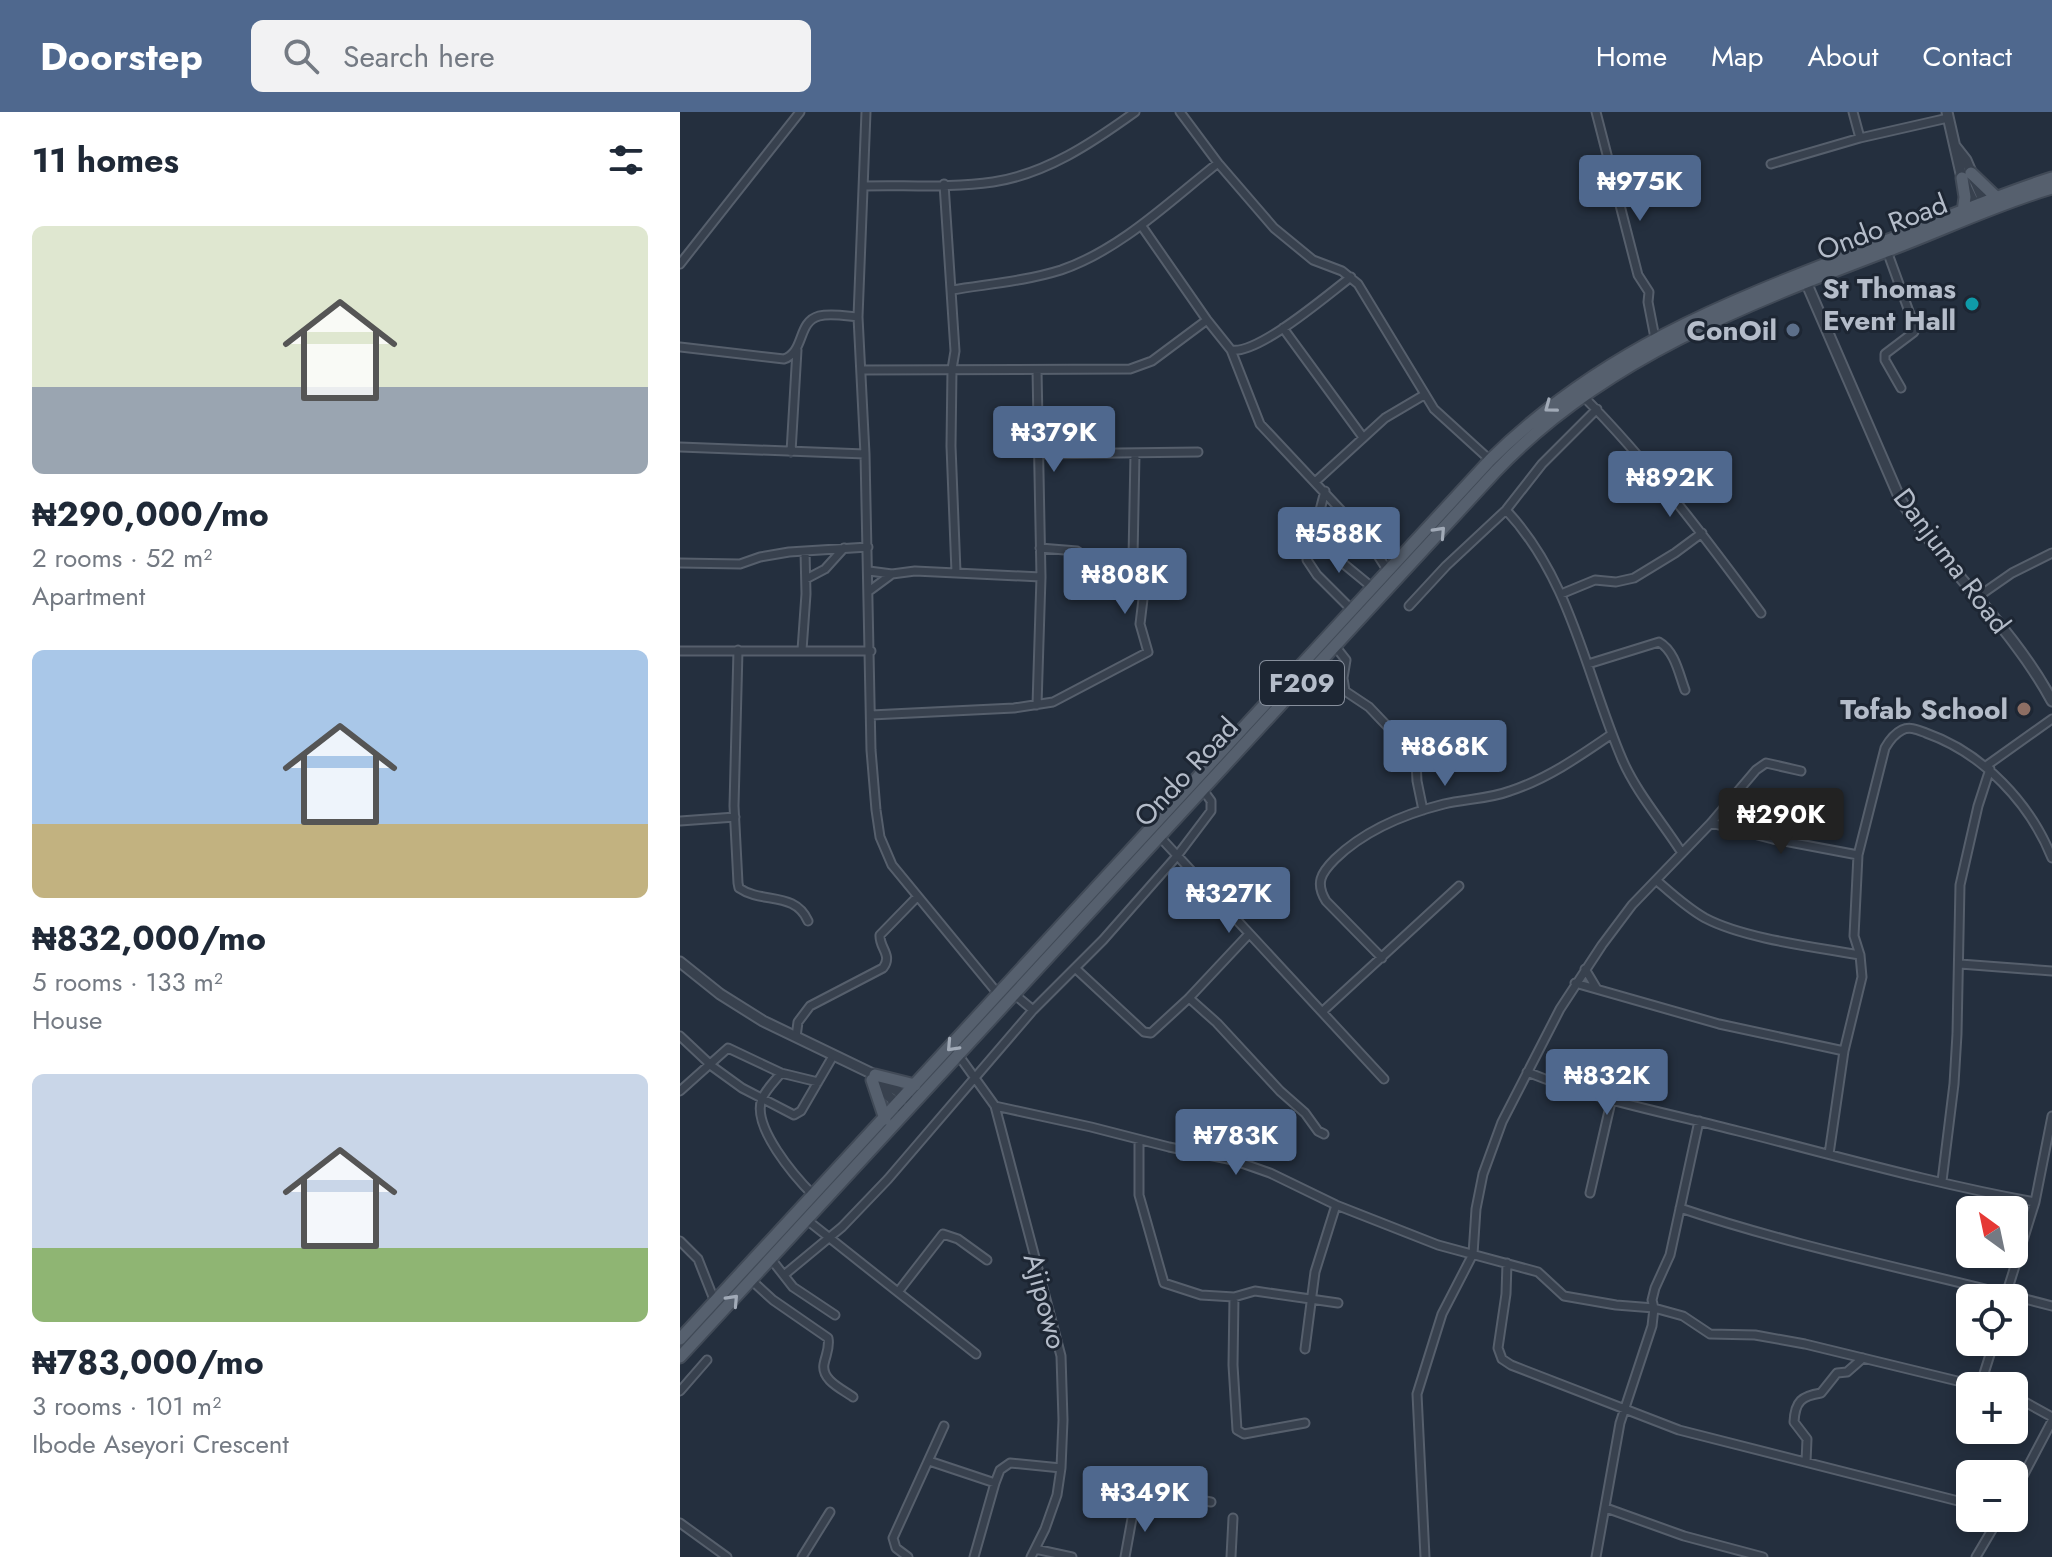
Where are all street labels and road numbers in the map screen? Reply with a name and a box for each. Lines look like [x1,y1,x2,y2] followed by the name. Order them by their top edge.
[1811,183,1953,271] street label: Ondo Road
[1884,480,2020,642] street label: Danjuma Road
[1260,661,1344,705] road number: F209
[1124,708,1248,836] street label: Ondo Road
[1013,1249,1077,1353] street label: Ajipowo

